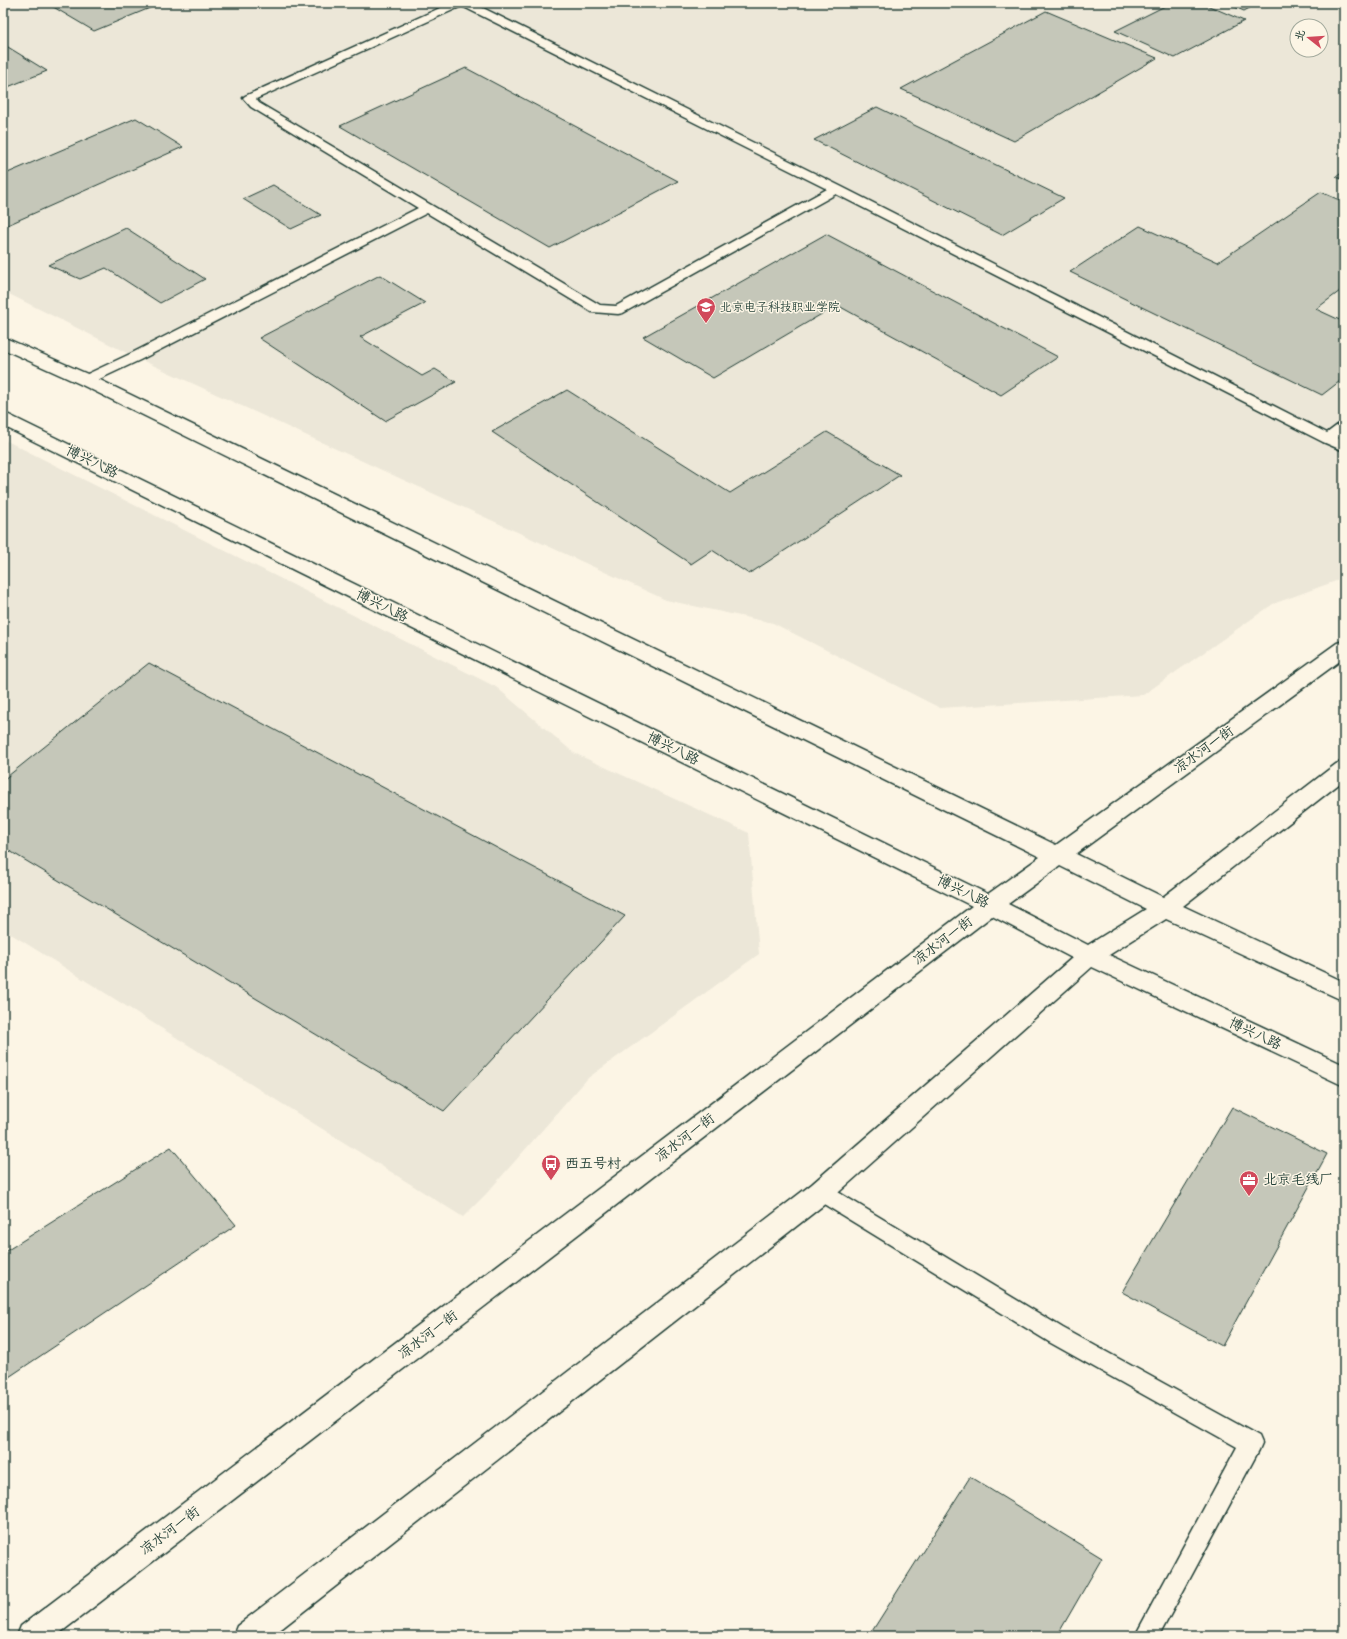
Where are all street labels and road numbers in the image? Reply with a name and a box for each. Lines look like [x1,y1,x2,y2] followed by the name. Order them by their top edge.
[62,440,122,484] street label: 博兴八路
[352,584,412,628] street label: 博兴八路
[1169,721,1239,779] street label: 凉水河一街
[643,727,703,771] street label: 博兴八路
[933,870,993,914] street label: 博兴八路
[908,911,978,971] street label: 凉水河一街
[1225,1012,1285,1056] street label: 博兴八路
[650,1108,720,1168] street label: 凉水河一街
[393,1305,463,1365] street label: 凉水河一街
[135,1501,205,1561] street label: 凉水河一街

